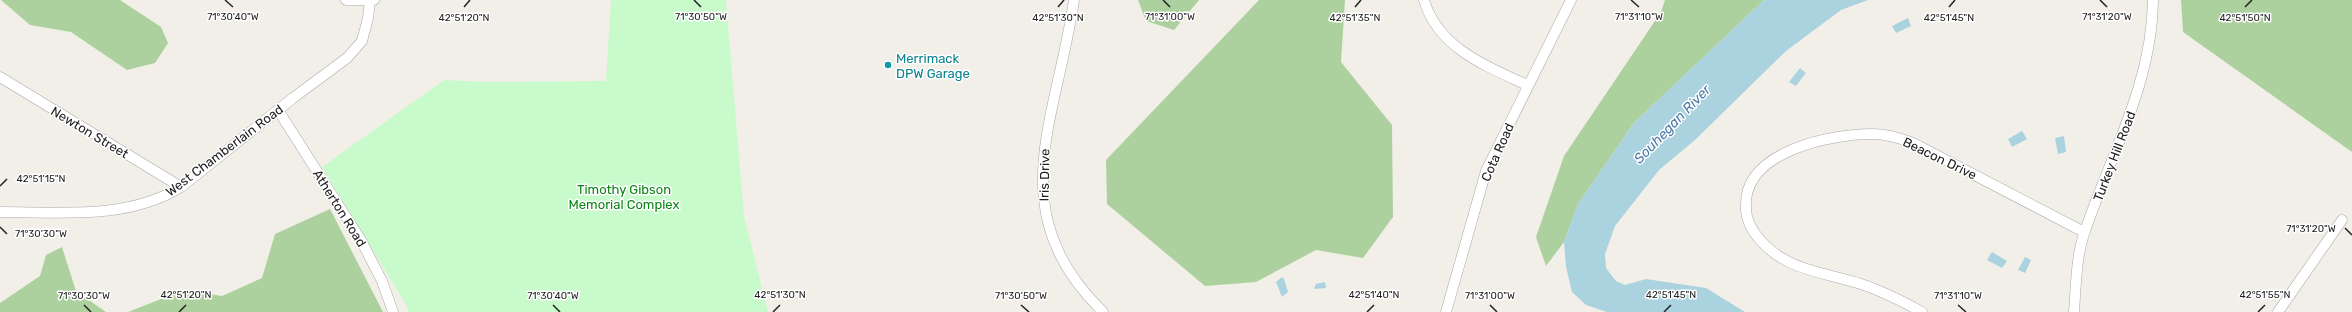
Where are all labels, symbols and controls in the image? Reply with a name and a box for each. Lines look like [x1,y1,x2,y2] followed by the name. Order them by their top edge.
[207,11,259,23] text: 71°30'40"W
[675,11,727,23] text: 71°30'50"W
[1145,11,1195,23] text: 71°31'00"W
[1615,11,1663,23] text: 71°31'10"W
[2082,11,2132,23] text: 71°31'20"W
[438,12,490,24] text: 42°51'20"N
[1032,12,1084,24] text: 42°51'30"N
[1330,12,1380,24] text: 42°51'35"N
[1924,12,1974,24] text: 42°51'45"N
[2219,12,2271,24] text: 42°51'50"N
[896,51,970,82] place label: Merrimack DPW Garage
[883,60,893,70] marker: Merrimack DPW Garage
[1630,81,1715,167] water label: Souhegan River
[163,101,286,199] street label: West Chamberlain Road
[48,103,131,161] street label: Newton Street
[2090,109,2139,203] street label: Turkey Hill Road
[1478,121,1517,184] street label: Cota Road
[1900,134,1979,183] street label: Beacon Drive
[1037,149,1052,202] street label: Iris Drive
[310,167,369,250] street label: Atherton Road
[16,173,66,185] text: 42°51'15"N
[569,182,679,212] park label: Timothy Gibson Memorial Complex
[2286,223,2336,235] text: 71°31'20"W
[15,228,67,240] text: 71°30'30"W
[160,289,212,301] text: 42°51'20"N
[754,289,806,301] text: 42°51'30"N
[1349,289,1400,301] text: 42°51'40"N
[1646,289,1696,301] text: 42°51'45"N
[2240,289,2290,301] text: 42°51'55"N
[58,290,110,302] text: 71°30'30"W
[527,290,579,302] text: 71°30'40"W
[995,290,1047,302] text: 71°30'50"W
[1465,290,1515,302] text: 71°31'00"W
[1934,290,1982,302] text: 71°31'10"W

